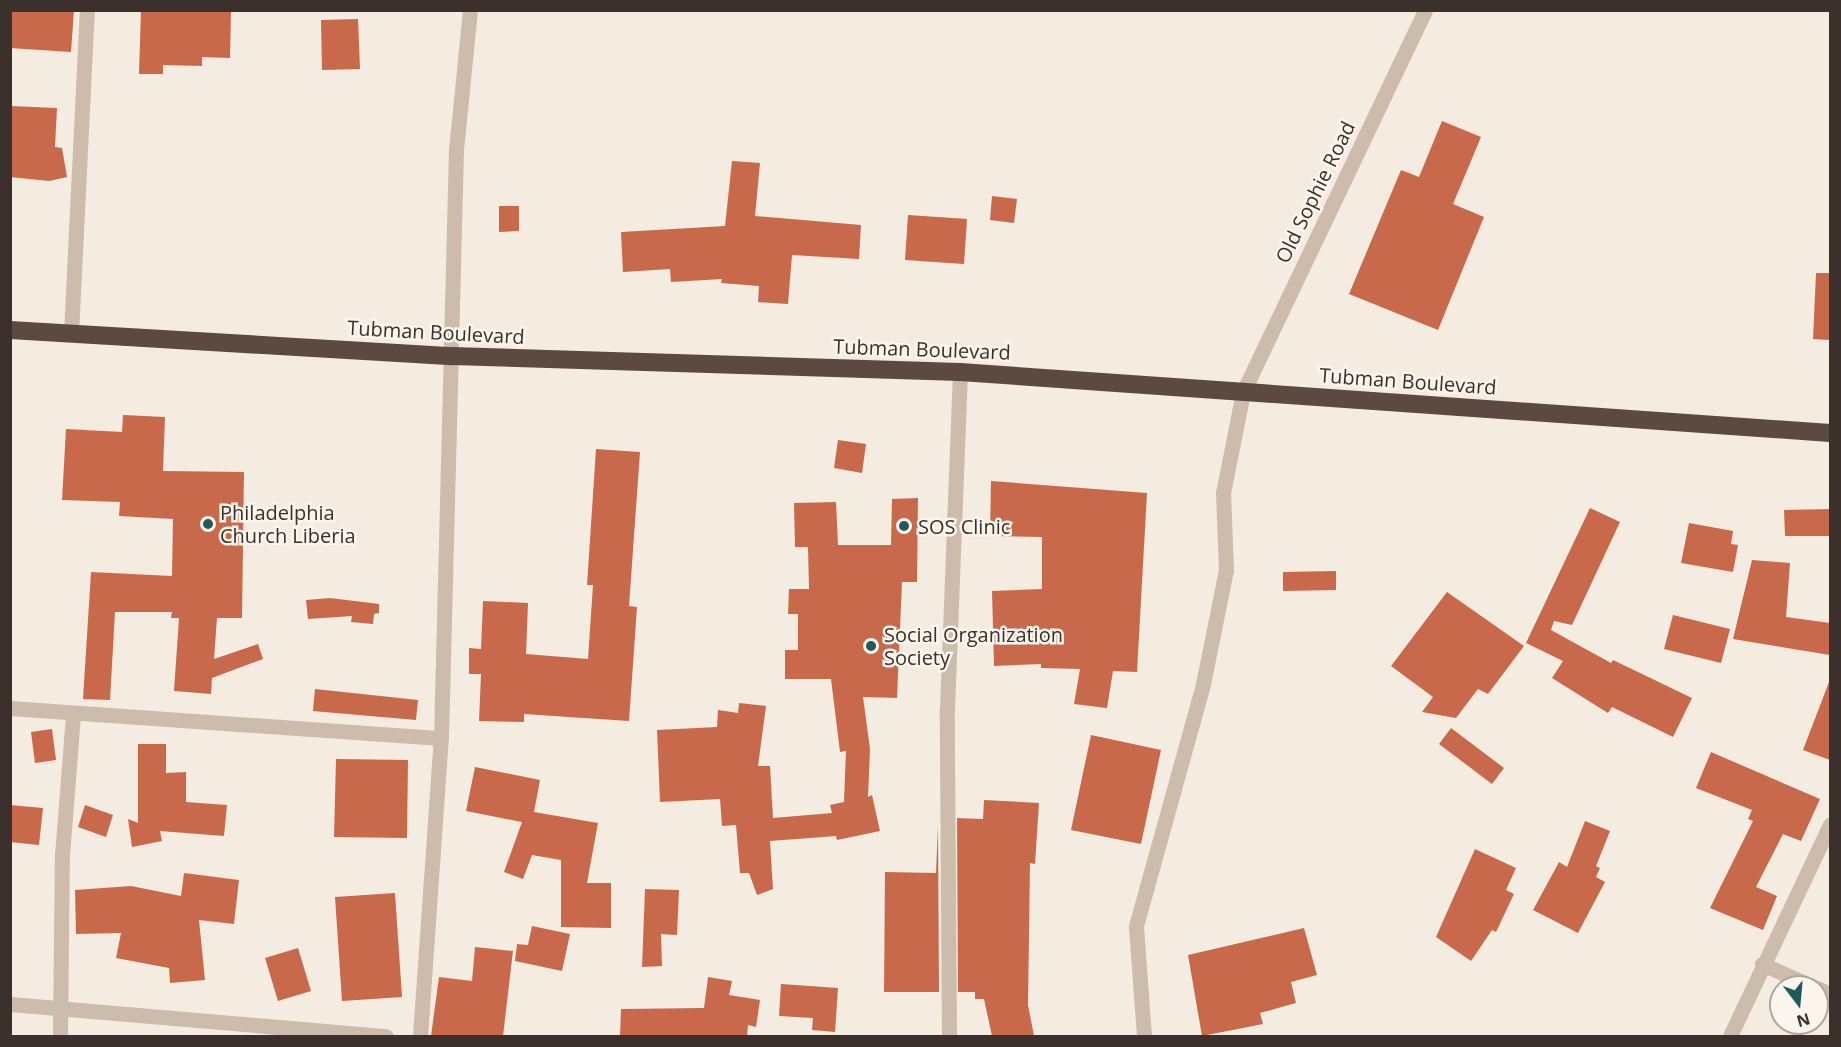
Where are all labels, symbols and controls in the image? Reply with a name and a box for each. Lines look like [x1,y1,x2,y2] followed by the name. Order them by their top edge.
[1270,117,1360,267] street label: Old Sophie Road
[347,315,525,349] street label: Tubman Boulevard
[833,334,1011,364] street label: Tubman Boulevard
[1319,363,1497,399] street label: Tubman Boulevard
[220,500,356,547] place label: Philadelphia Church Liberia
[918,514,1010,538] place label: SOS Clinic
[201,517,215,531] marker: Philadelphia Church Liberia
[895,517,913,535] marker: SOS Clinic
[884,622,1063,669] place label: Social Organization Society
[862,637,880,655] marker: Social Organization Society
[1769,975,1829,1035] north arrow
[1794,1008,1813,1033] text: N

